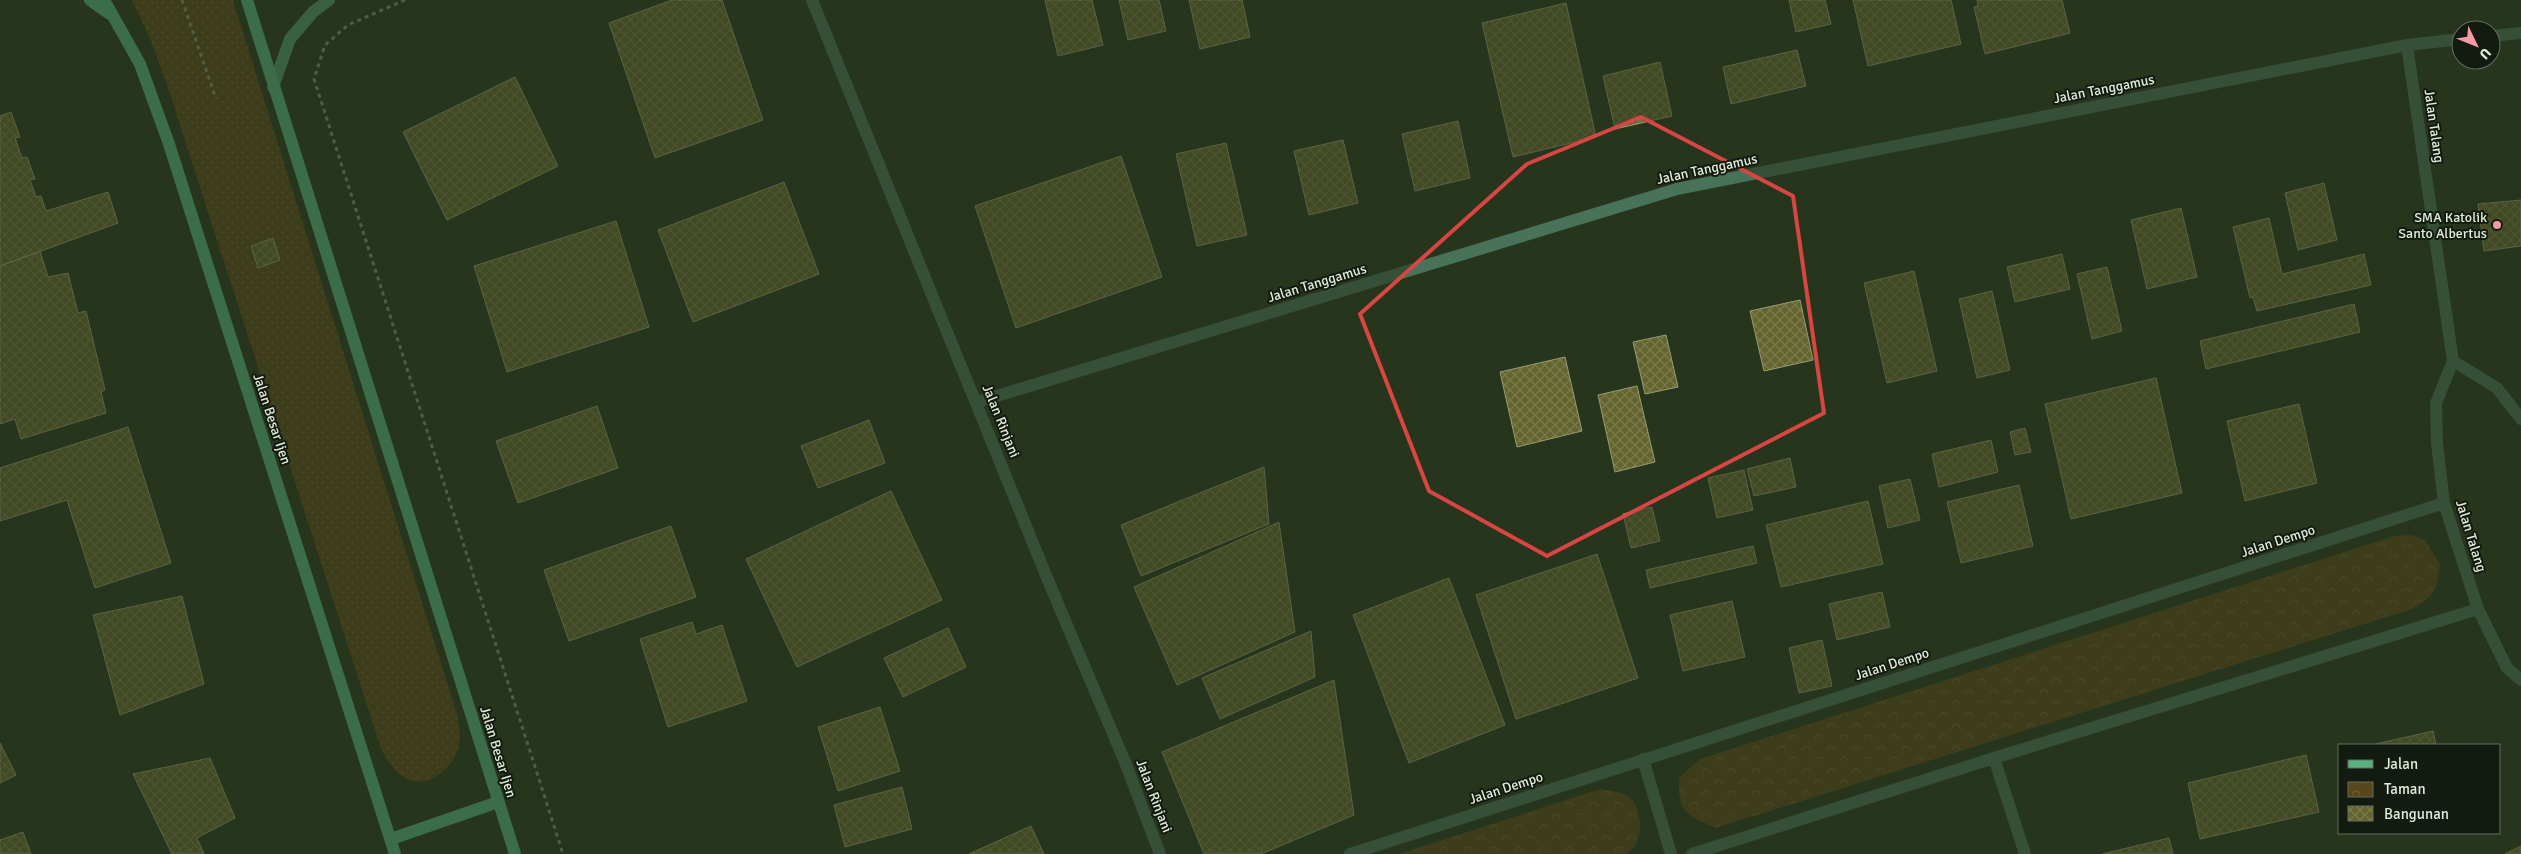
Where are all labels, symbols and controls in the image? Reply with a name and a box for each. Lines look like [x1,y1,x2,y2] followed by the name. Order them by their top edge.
[2451,20,2501,70] north arrow
[2476,44,2495,63] text: U
[2052,71,2156,107] street label: Jalan Tanggamus
[2420,88,2448,164] street label: Jalan Talang
[1655,150,1759,188] street label: Jalan Tanggamus
[2398,209,2487,242] place label: SMA Katolik Santo Albertus
[2491,219,2503,231] marker: SMA Katolik Santo Albertus
[1266,260,1368,306] street label: Jalan Tanggamus
[249,371,295,467] street label: Jalan Besar Ijen
[979,382,1023,460] street label: Jalan Rinjani
[2452,498,2490,574] street label: Jalan Talang
[2239,521,2317,561] street label: Jalan Dempo
[1853,644,1931,684] street label: Jalan Dempo
[476,704,520,800] street label: Jalan Besar Ijen
[2338,744,2501,834] legend
[2384,755,2418,773] text: Jalan
[1132,757,1176,835] street label: Jalan Rinjani
[1467,768,1545,808] street label: Jalan Dempo
[2384,780,2426,798] text: Taman
[2384,805,2449,823] text: Bangunan

